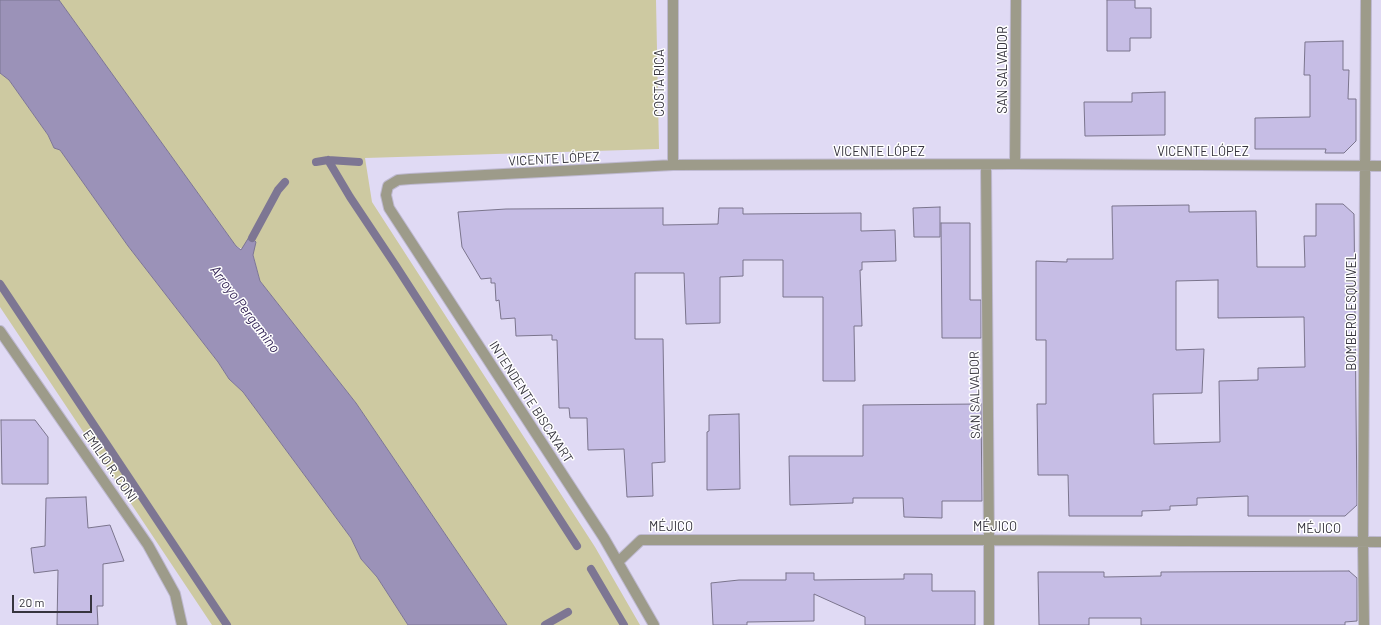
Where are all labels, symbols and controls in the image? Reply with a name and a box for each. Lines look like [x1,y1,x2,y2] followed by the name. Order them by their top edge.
[995,26,1011,114] street label: SAN SALVADOR
[652,49,668,117] street label: COSTA RICA
[833,144,925,160] street label: VICENTE LÓPEZ
[1157,144,1249,160] street label: VICENTE LÓPEZ
[508,149,600,169] street label: VICENTE LÓPEZ
[1344,253,1360,371] street label: BOMBERO ESQUIVEL
[207,262,283,356] water label: Arroyo Pergamino
[486,338,576,466] street label: INTENDENTE BISCAYART
[966,351,984,439] street label: SAN SALVADOR
[79,427,141,505] street label: EMILIO R. CONI
[649,519,693,535] street label: MÉJICO
[973,519,1017,535] street label: MÉJICO
[1297,521,1341,537] street label: MÉJICO
[14,587,94,613] scale bar
[19,595,45,609] text: 20 m

